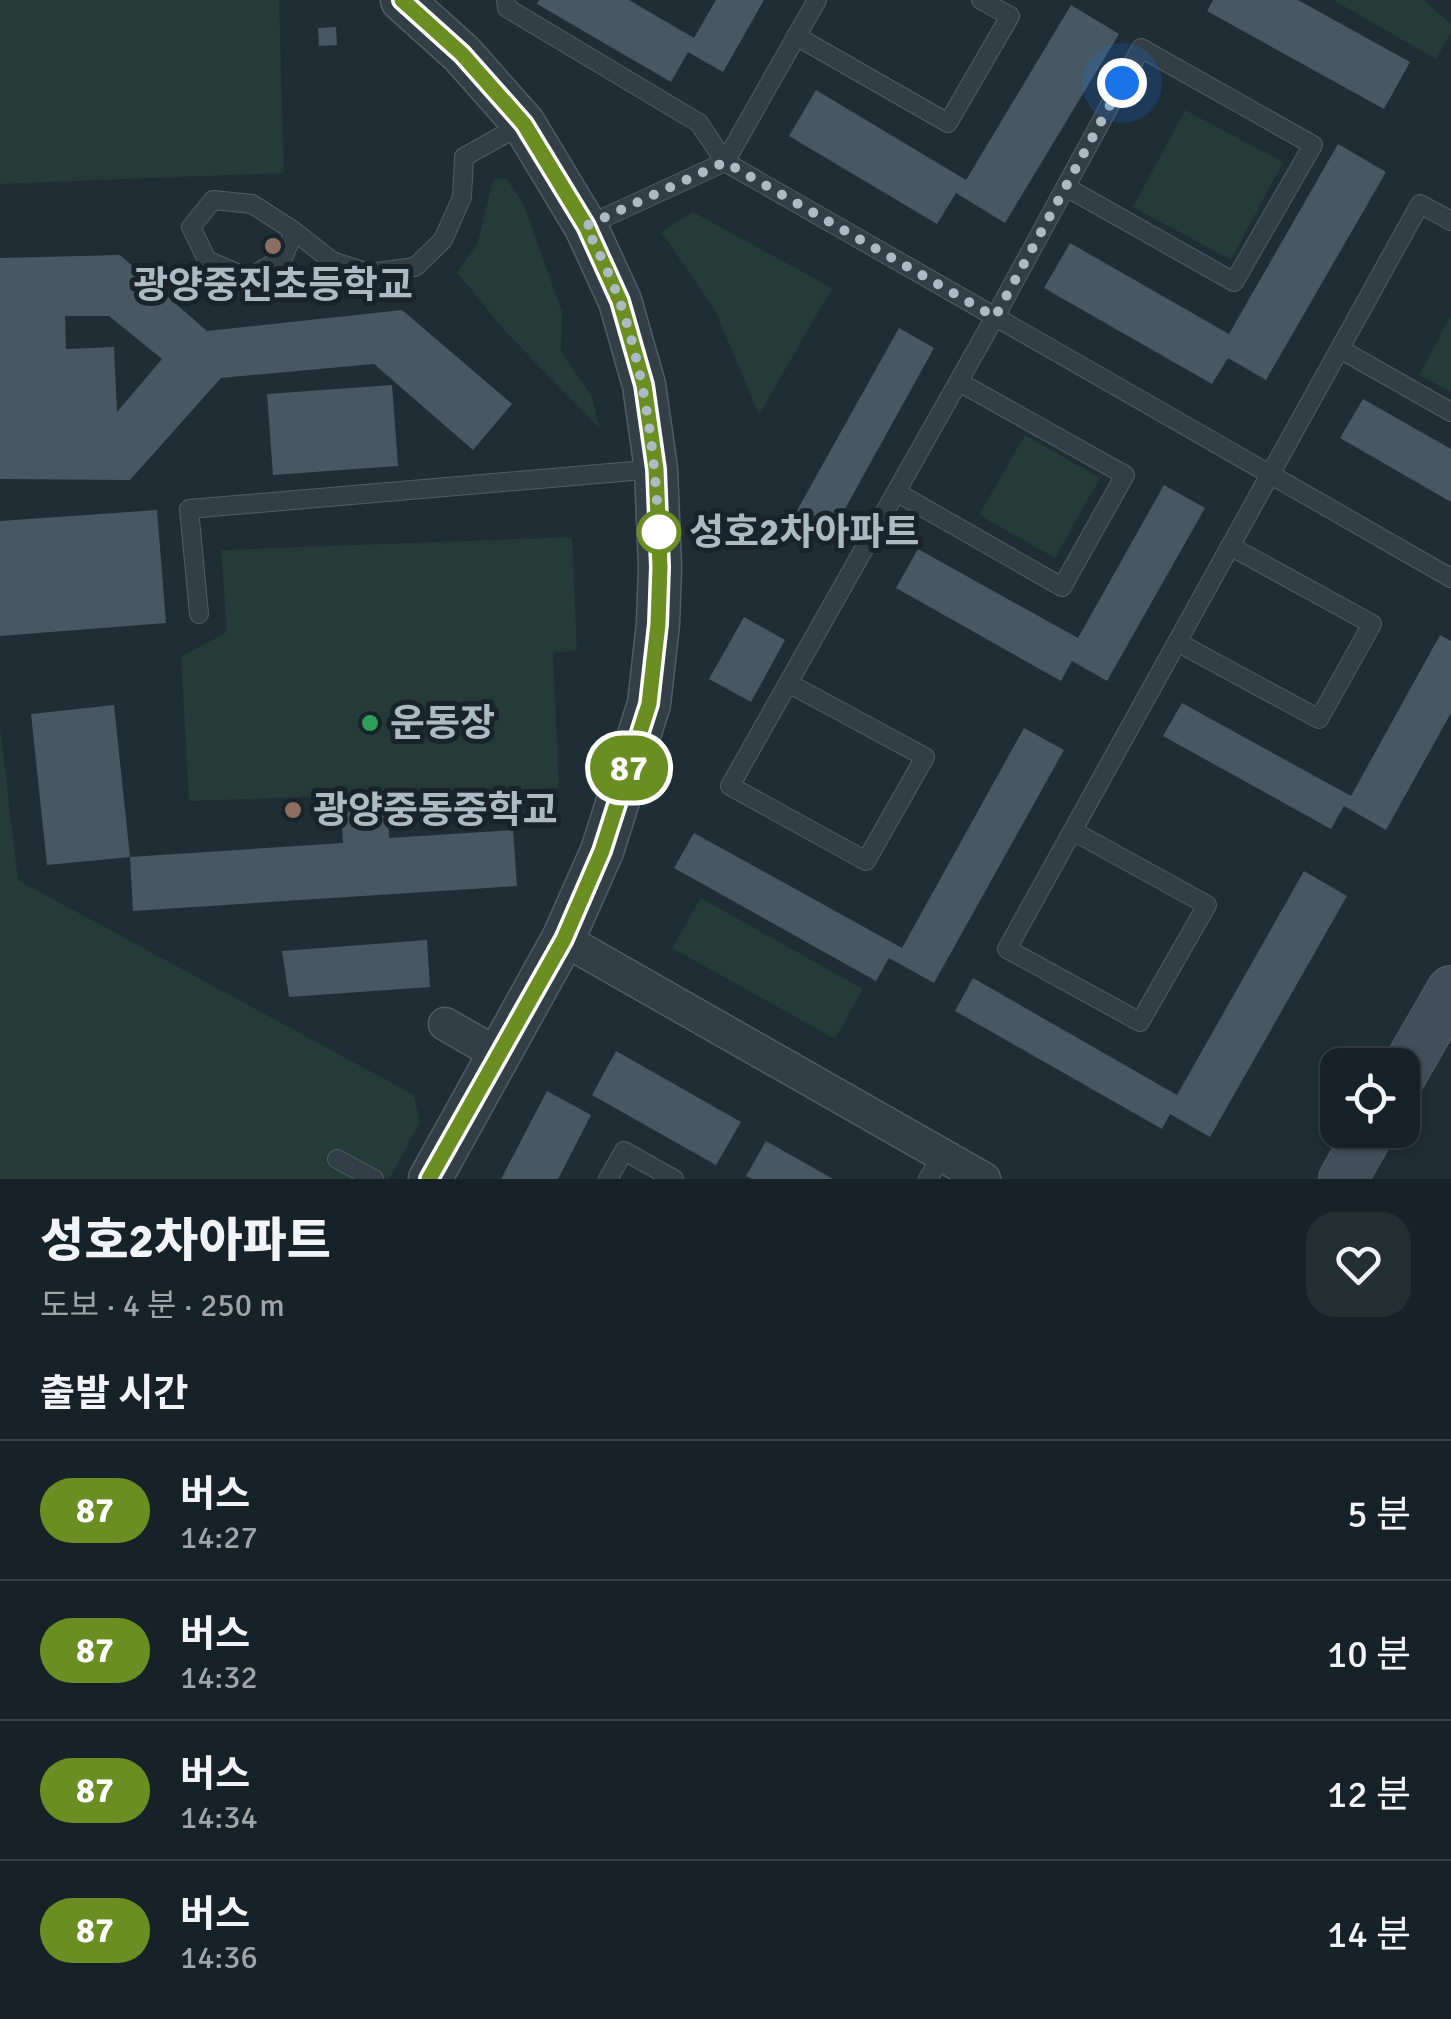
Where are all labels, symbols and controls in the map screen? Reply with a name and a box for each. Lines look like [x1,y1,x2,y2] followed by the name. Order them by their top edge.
[1097,58,1147,108] your location
[262,235,284,257] marker: 광양중진초등학교
[133,262,413,309] place label: 광양중진초등학교
[689,509,919,556] place label: 성호2차아파트
[638,511,680,553] marker: 성호2차아파트
[390,700,495,747] place label: 운동장
[359,712,381,734] marker: 운동장
[584,736,674,800] line badge: 87
[610,747,648,790] text: 87
[313,787,558,834] place label: 광양중동중학교
[282,799,304,821] marker: 광양중동중학교
[1320,1048,1420,1148] map controls
[1320,1048,1420,1148] button: locate
[40,1212,331,1271] text: 성호2차아파트
[1306,1212,1411,1317] button: heart
[40,1286,285,1325] text: 도보 · 4 분 · 250 m
[40,1370,188,1417] text: 출발 시간
[180,1471,250,1518] text: 버스
[76,1489,114,1532] text: 87
[1347,1491,1411,1538] text: 5 분
[180,1518,258,1557] text: 14:27
[180,1611,250,1658] text: 버스
[76,1629,114,1672] text: 87
[1327,1631,1411,1678] text: 10 분
[180,1658,258,1697] text: 14:32
[180,1751,250,1798] text: 버스
[76,1769,114,1812] text: 87
[1327,1771,1411,1818] text: 12 분
[180,1798,258,1837] text: 14:34
[180,1891,250,1938] text: 버스
[76,1909,114,1952] text: 87
[1327,1911,1411,1958] text: 14 분
[180,1938,258,1977] text: 14:36

